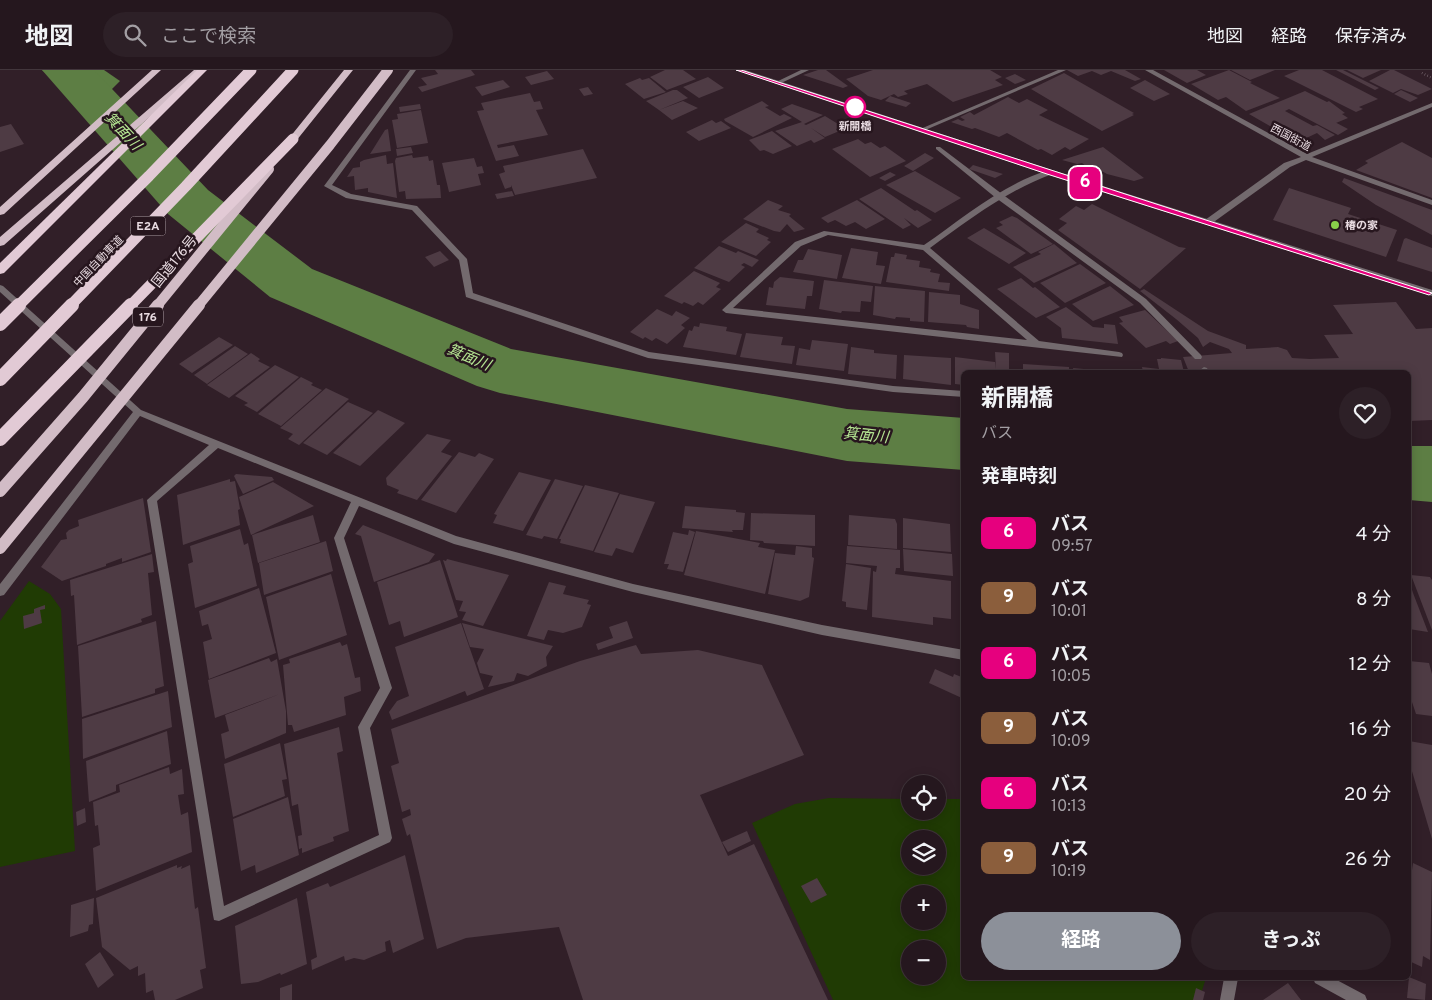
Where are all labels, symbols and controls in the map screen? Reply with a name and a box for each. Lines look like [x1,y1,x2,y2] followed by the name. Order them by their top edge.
[103,12,453,57] search box
[121,21,149,49] icon: search
[25,23,73,53] text: 地図
[161,25,256,49] text: ここで検索
[1207,26,1243,49] text: 地図
[1271,26,1307,49] text: 経路
[1335,26,1407,49] text: 保存済み
[844,96,866,118] marker: 新開橋
[100,109,146,156] water label: 箕面川
[839,120,872,134] place label: 新開橋
[1268,121,1313,154] street label: 西国街道
[1069,167,1101,199] line badge: 6
[1079,171,1091,194] text: 6
[130,216,166,236] road number: E2A
[1329,219,1341,231] marker: 椿の家
[1345,219,1378,233] place label: 椿の家
[149,232,201,291] street label: 国道176号
[71,233,127,290] street label: 中国自動車道
[133,308,163,326] road number: 176
[444,341,495,377] water label: 箕面川
[981,385,1053,415] text: 新開橋
[1339,387,1391,439] button: heart
[981,424,1013,444] text: バス
[842,425,891,448] water label: 箕面川
[981,465,1057,489] text: 発車時刻
[1051,513,1089,537] text: バス
[1003,521,1014,544] text: 6
[1356,523,1391,547] text: 4 分
[1051,537,1093,557] text: 09:57
[1051,578,1089,602] text: バス
[1003,586,1014,609] text: 9
[1356,588,1391,612] text: 8 分
[1051,602,1087,622] text: 10:01
[1051,643,1089,667] text: バス
[1003,651,1014,674] text: 6
[1349,653,1391,677] text: 12 分
[1051,667,1091,687] text: 10:05
[1051,708,1089,732] text: バス
[1003,716,1014,739] text: 9
[1349,718,1391,742] text: 16 分
[1051,732,1091,752] text: 10:09
[1051,773,1089,797] text: バス
[901,775,946,985] map controls
[901,775,946,820] button: locate
[1003,781,1014,804] text: 6
[1344,783,1391,807] text: 20 分
[1051,797,1086,817] text: 10:13
[901,830,946,875] button: layers
[1051,838,1089,862] text: バス
[1003,846,1014,869] text: 9
[1345,848,1391,872] text: 26 分
[1051,862,1086,882] text: 10:19
[901,885,946,930] button: +
[981,912,1181,970] button: 経路
[1191,912,1391,970] button: きっぷ
[901,940,946,985] button: −

